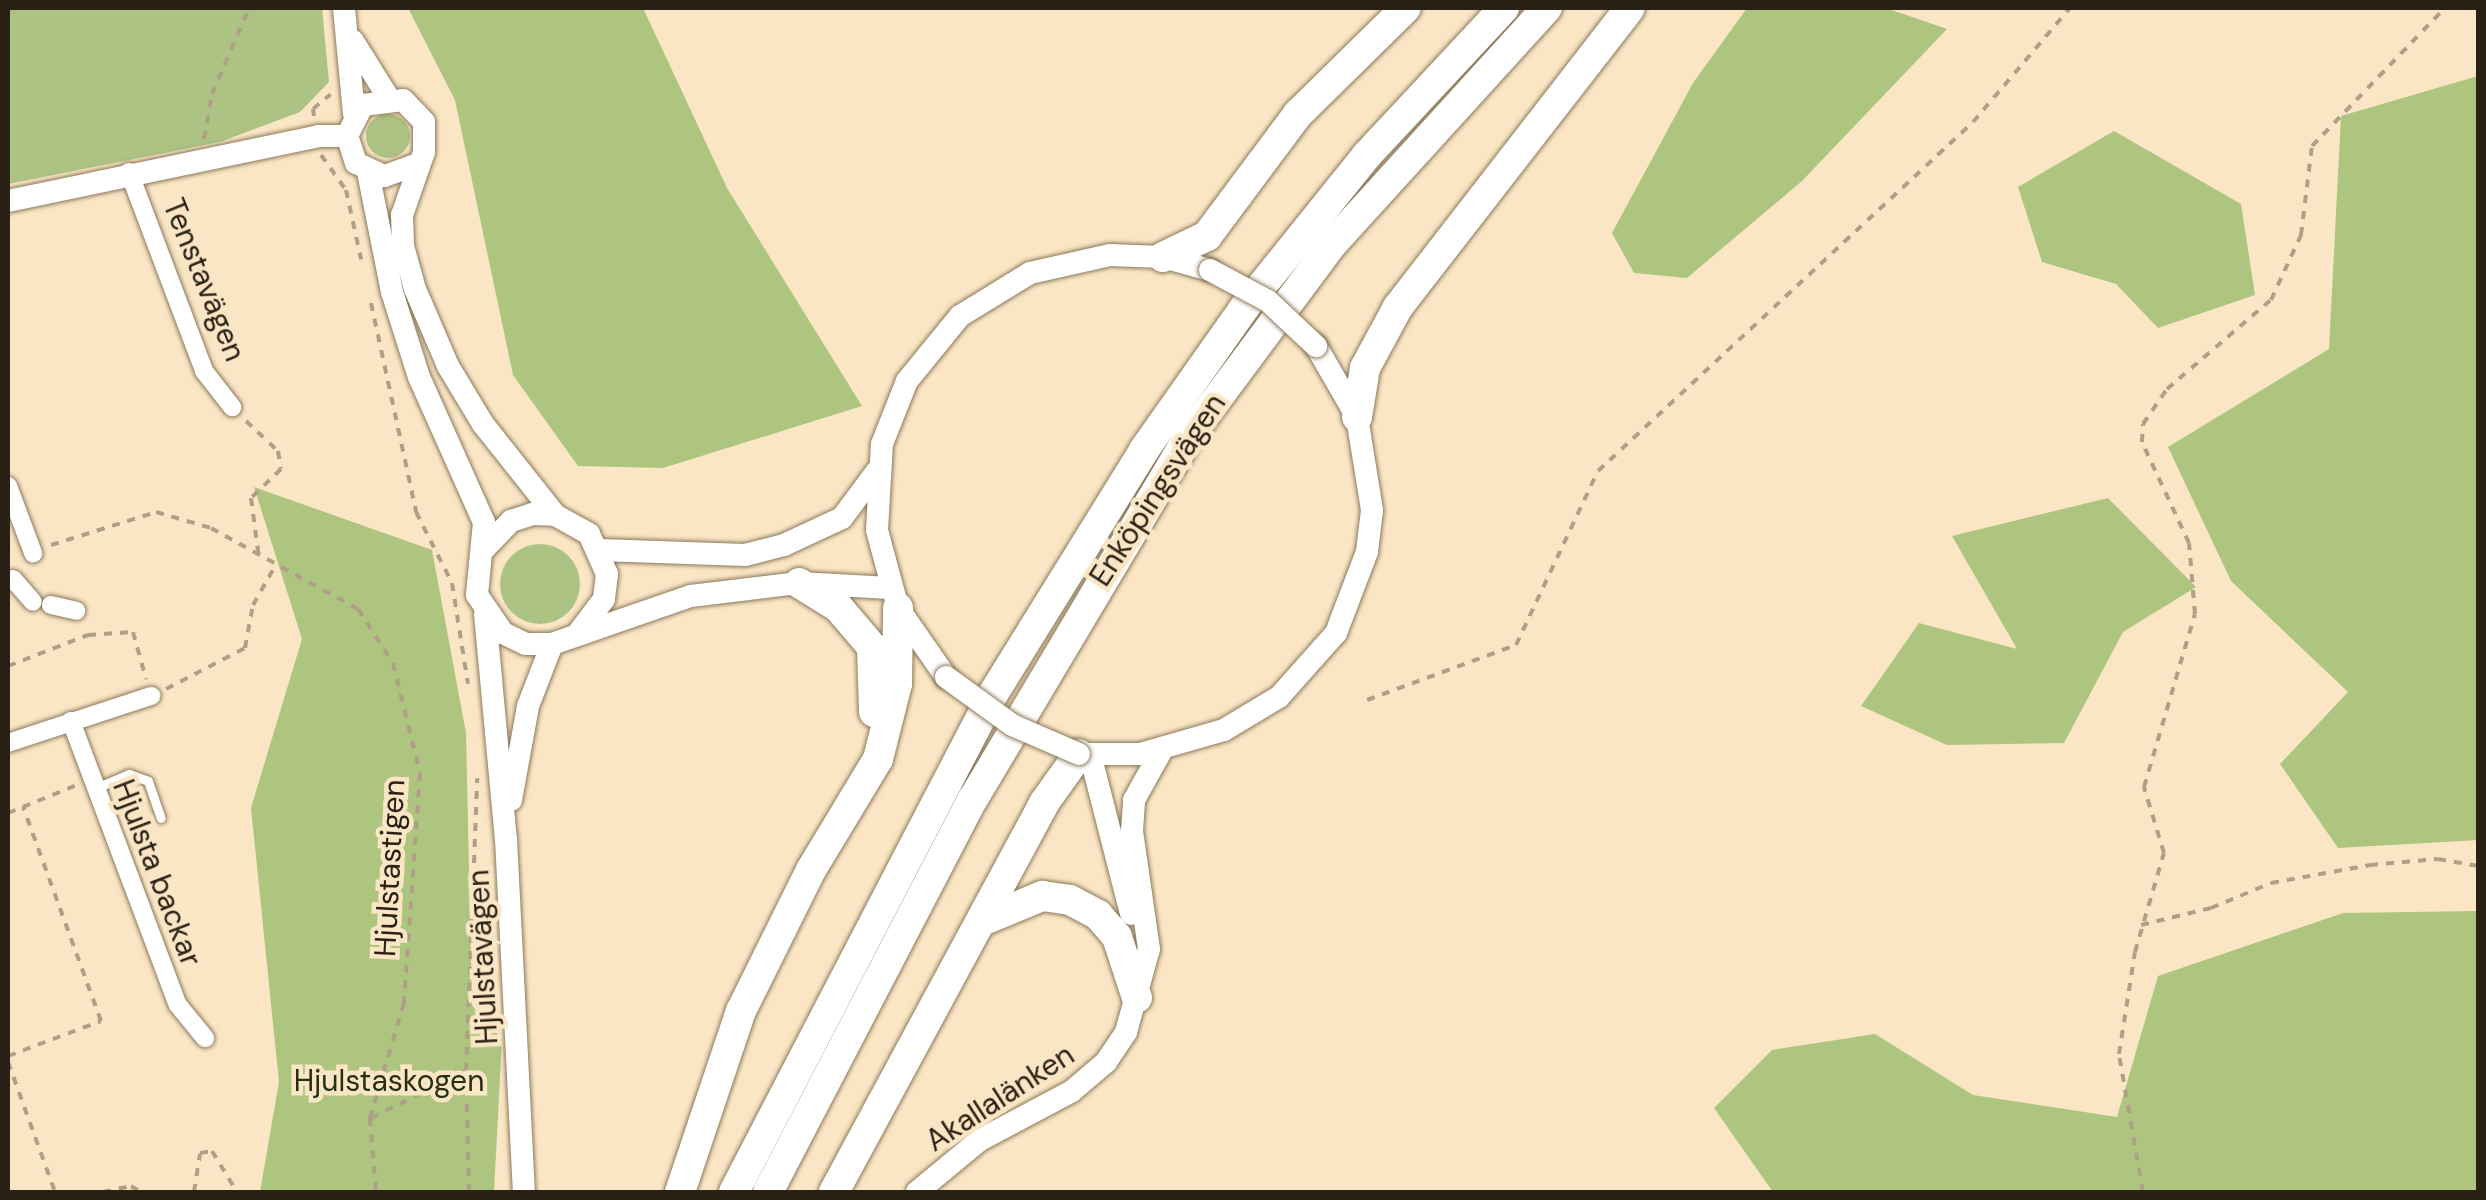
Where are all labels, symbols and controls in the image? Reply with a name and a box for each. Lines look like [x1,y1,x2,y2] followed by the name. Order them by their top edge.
[155,193,253,367] street label: Tenstavägen
[1082,387,1234,593] street label: Enköpingsvägen
[105,775,209,971] street label: Hjulsta backar
[367,778,413,958] street label: Hjulstastigen
[460,869,506,1045] street label: Hjulstavägen
[919,1037,1081,1159] street label: Akallalänken
[294,1063,484,1099] park label: Hjulstaskogen

